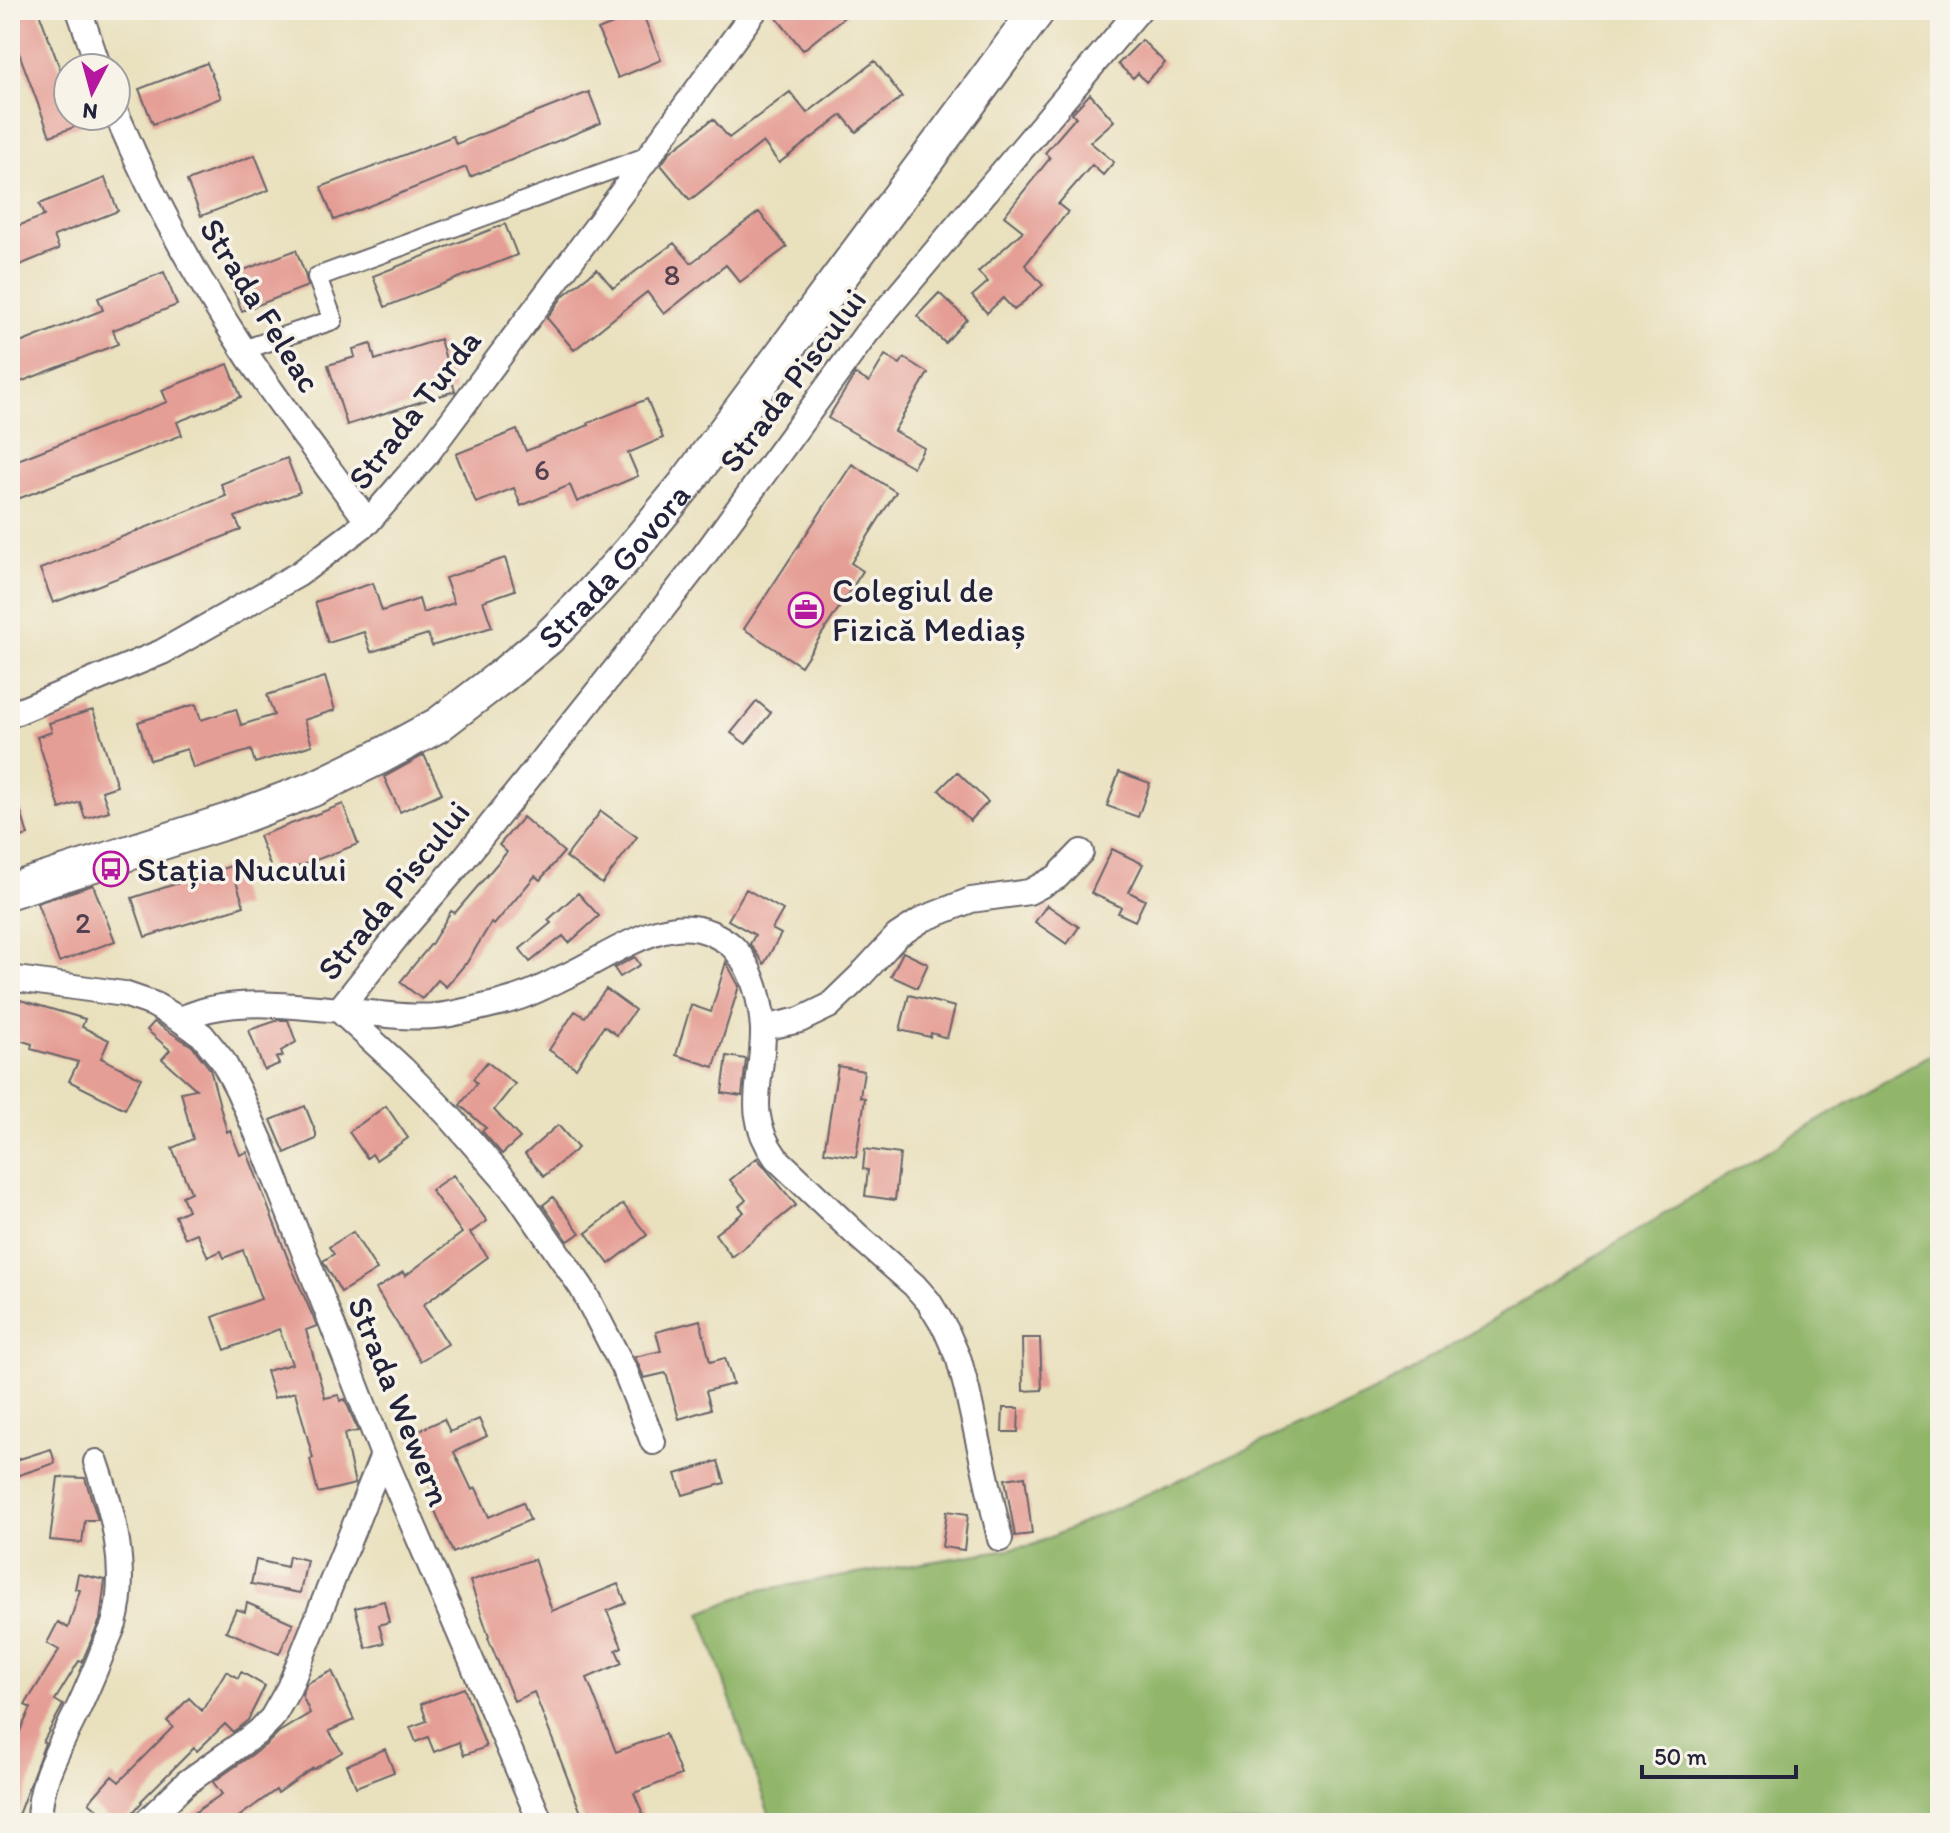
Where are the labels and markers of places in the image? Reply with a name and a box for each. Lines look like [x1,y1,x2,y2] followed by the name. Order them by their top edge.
[832,570,1026,650] place label: Colegiul de Fizică Mediaș
[787,591,825,629] office icon: Colegiul de Fizică Mediaș
[137,849,347,890] place label: Stația Nucului
[92,850,130,888] bus stop icon: Stația Nucului

